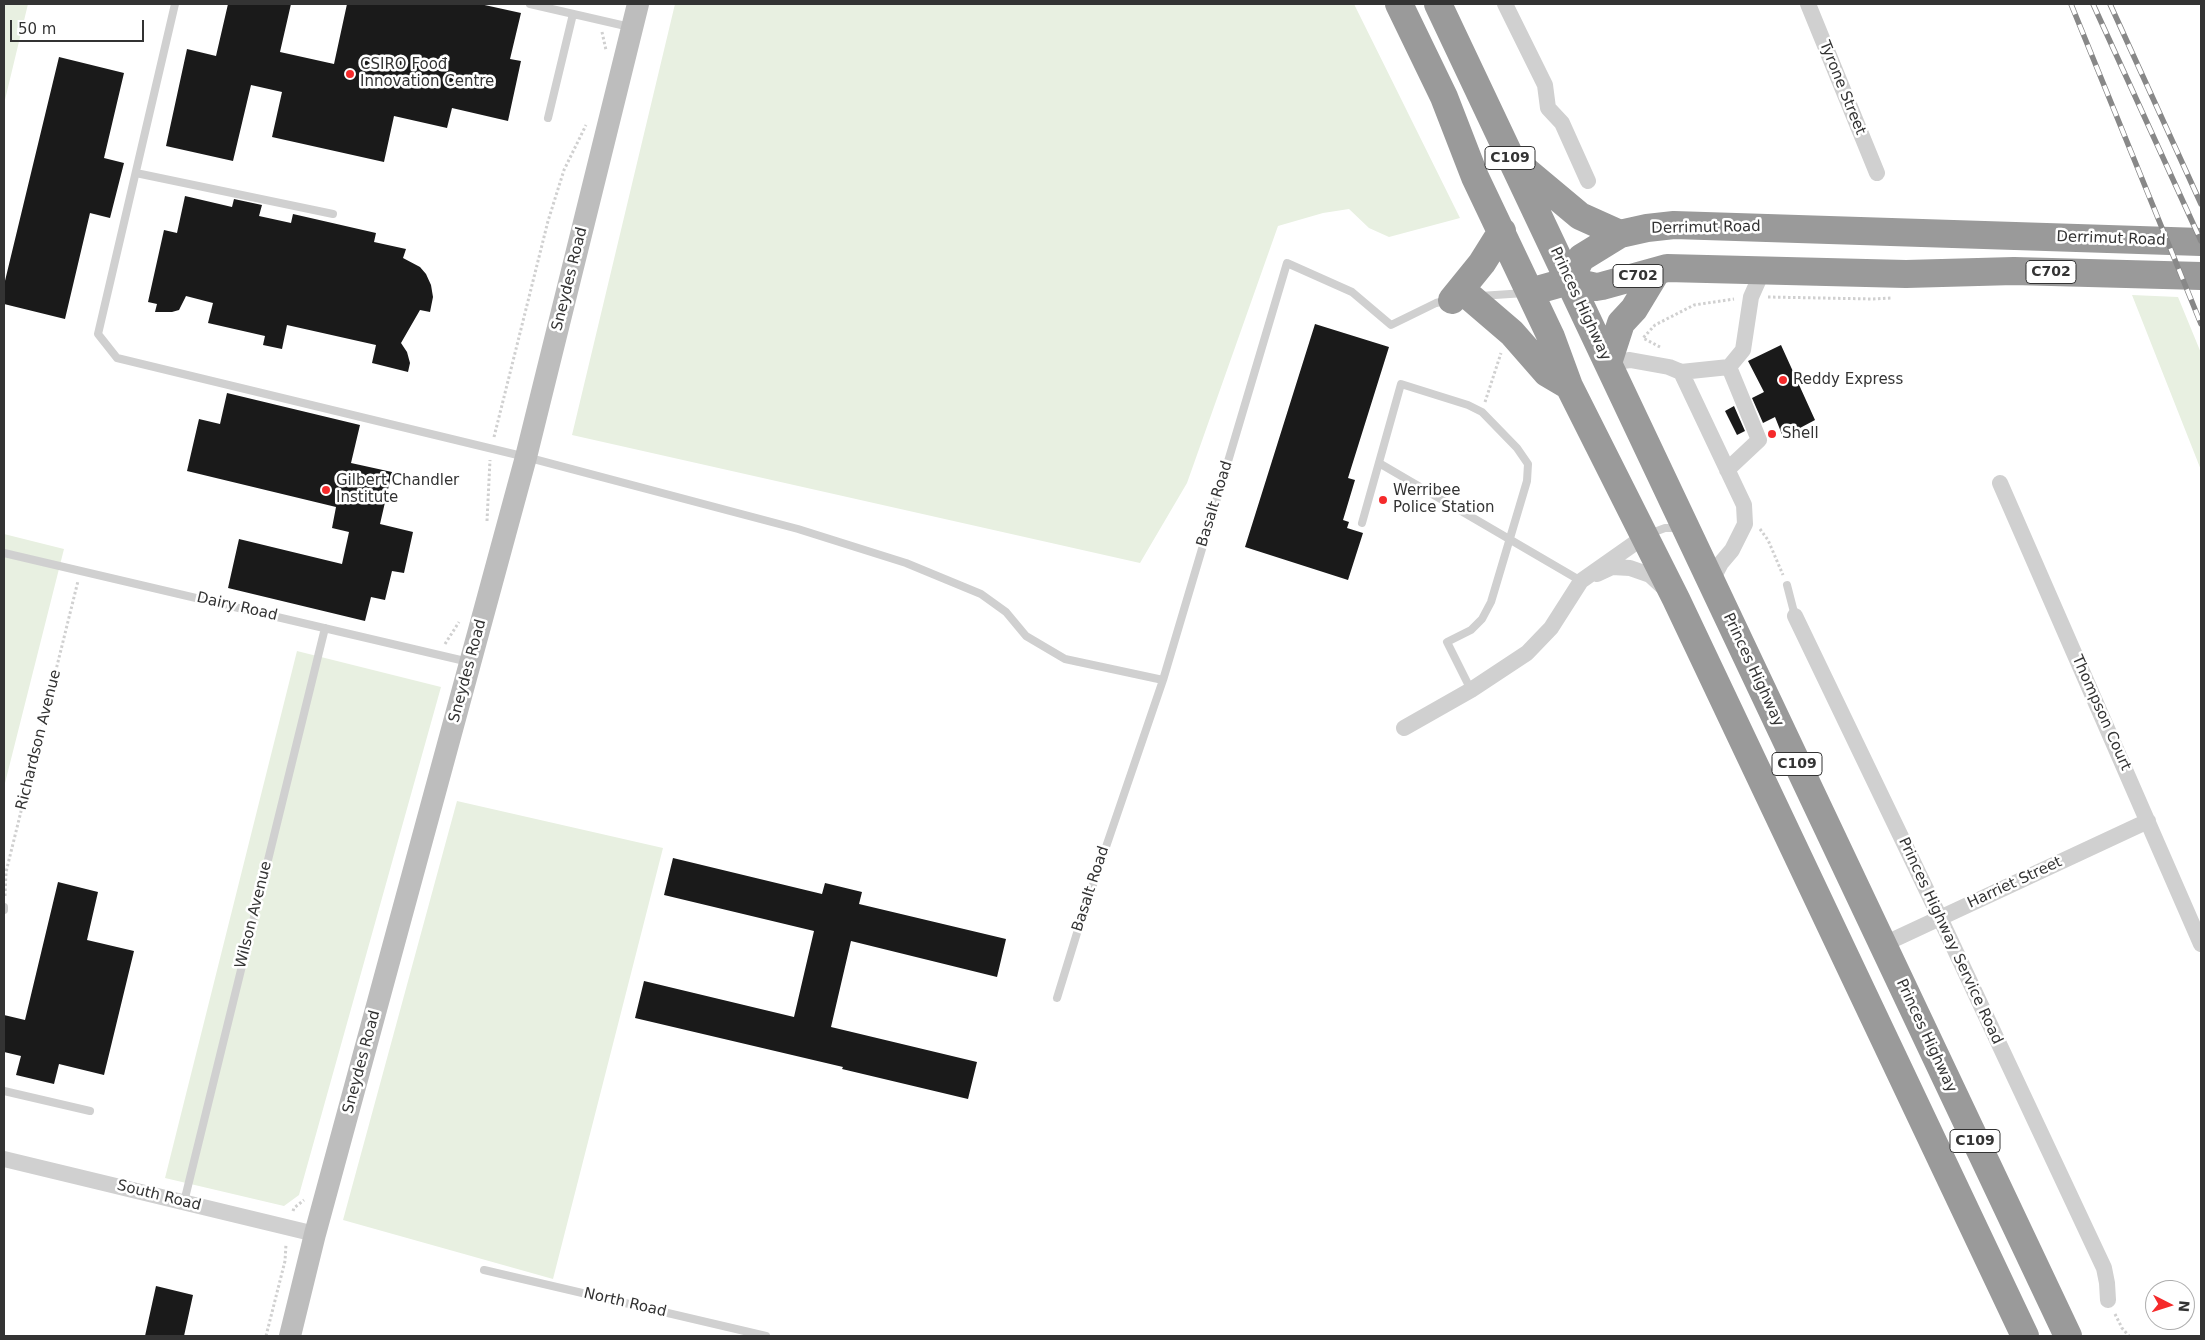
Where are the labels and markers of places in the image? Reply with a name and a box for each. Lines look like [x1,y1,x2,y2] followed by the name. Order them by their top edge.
[360,56,494,91] place label: CSIRO Foođ Innovation Centre
[344,68,356,80] marker: CSIRO Foođ Innovation Centre
[1793,371,1903,389] place label: Reddy Express
[1777,374,1789,386] marker: Reddy Express
[1782,425,1819,443] place label: Shell
[1766,428,1778,440] marker: Shell
[336,472,459,507] place label: Gilbert Chandler Institute
[1393,482,1495,517] place label: Werribee Police Station
[320,484,332,496] marker: Gilbert Chandler Institute
[1377,494,1389,506] marker: Werribee Police Station

